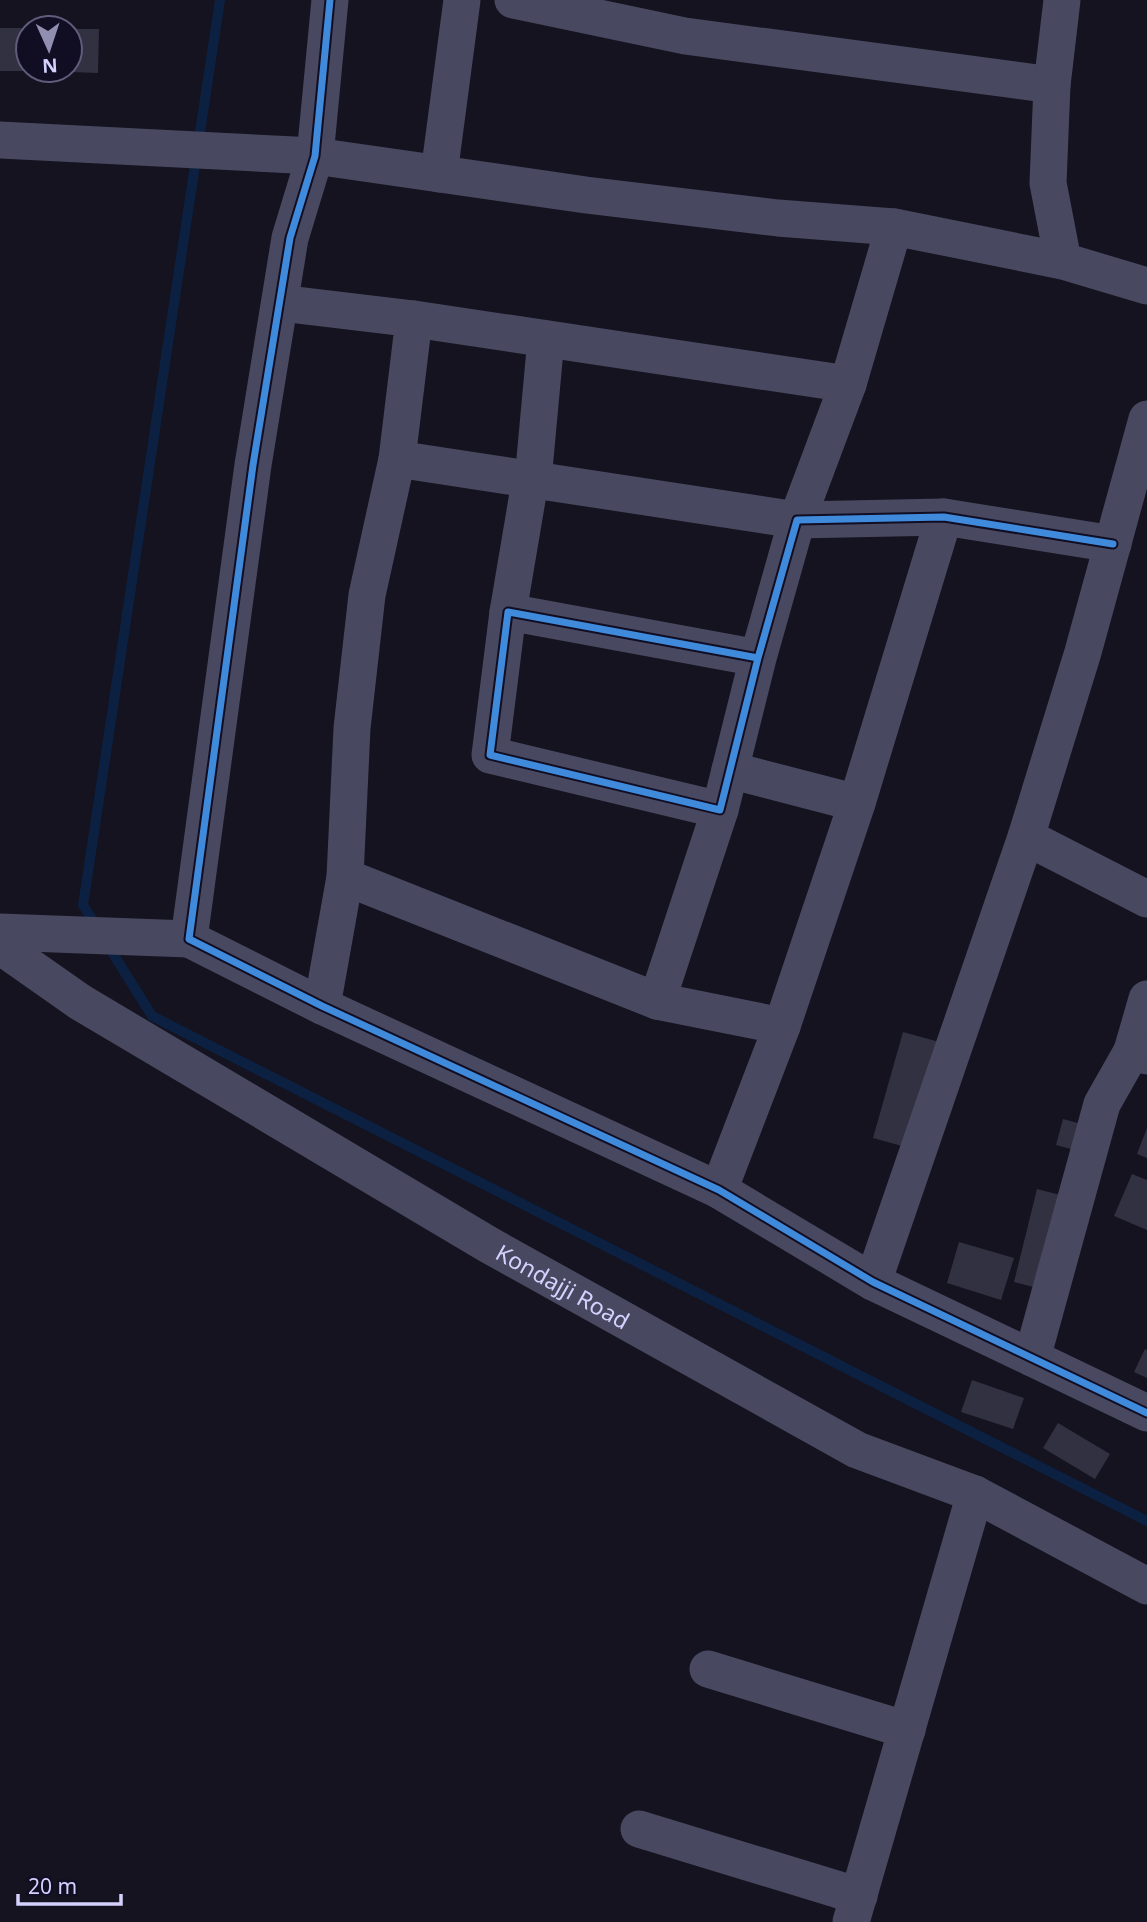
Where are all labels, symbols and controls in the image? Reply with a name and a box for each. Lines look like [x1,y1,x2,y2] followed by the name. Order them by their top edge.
[14,14,84,84] north arrow
[41,53,58,79] text: N
[490,1236,636,1336] street label: Kondajji Road
[18,1862,121,1906] scale bar
[28,1872,77,1900] text: 20 m

